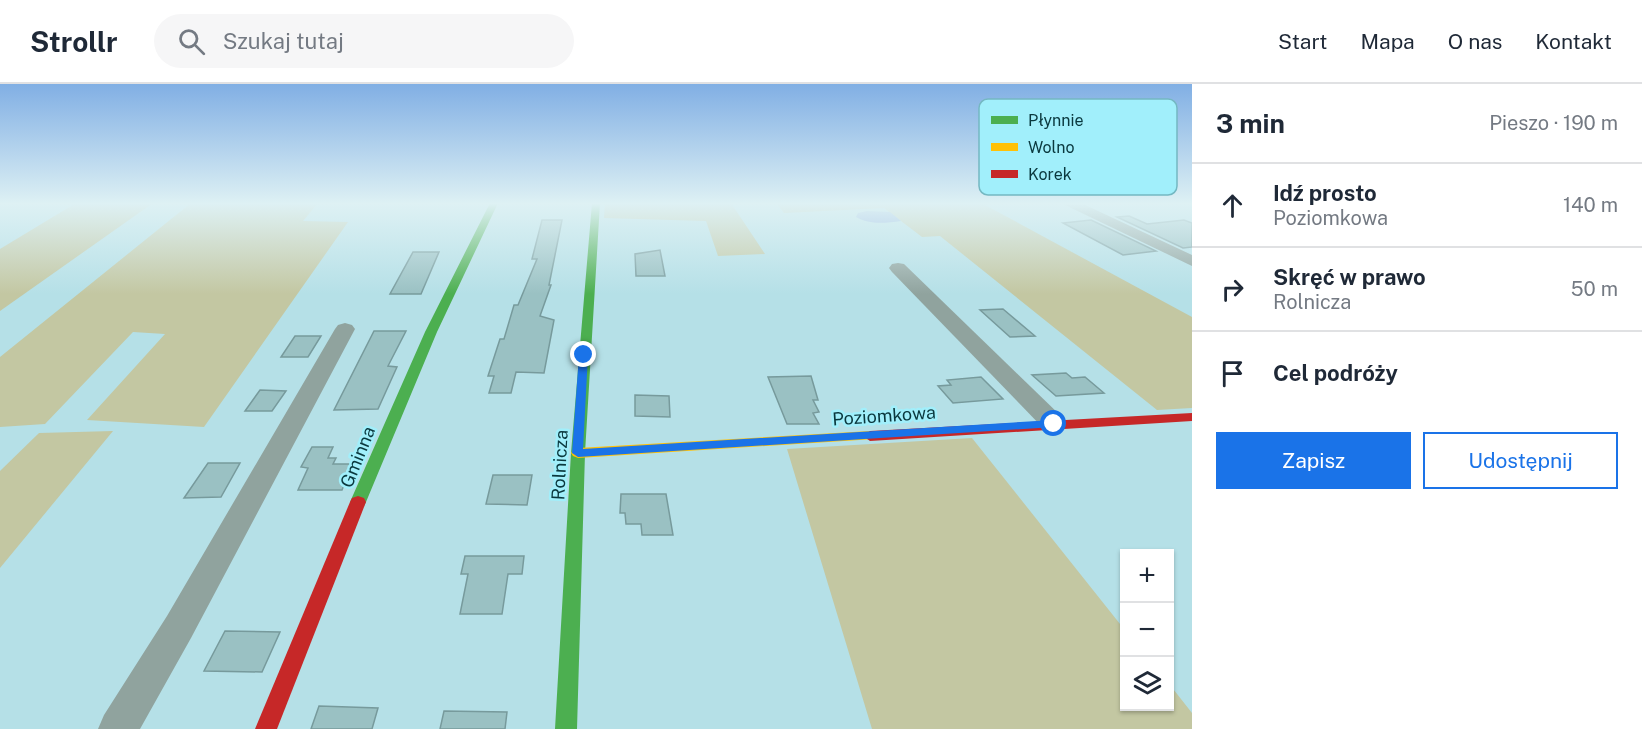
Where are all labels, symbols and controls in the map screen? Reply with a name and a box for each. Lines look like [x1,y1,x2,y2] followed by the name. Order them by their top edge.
[154,14,574,68] search box
[30,25,118,58] text: Strollr
[175,25,208,58] icon: search
[223,28,344,54] text: Szukaj tutaj
[1278,29,1328,54] text: Start
[1361,29,1415,54] text: Mapa
[1448,29,1502,54] text: O nas
[1535,29,1612,54] text: Kontakt
[979,99,1177,195] legend
[1216,108,1285,139] text: 3 min
[1028,111,1084,130] text: Płynnie
[1489,111,1618,135] text: Pieszo · 190 m
[1028,138,1075,157] text: Wolno
[1028,165,1072,184] text: Korek
[1273,180,1377,206] text: Idź prosto
[1216,189,1249,222] icon: ahead
[1563,193,1618,217] text: 140 m
[1273,206,1388,230] text: Poziomkowa
[1273,264,1426,290] text: Skręć w prawo
[1216,273,1249,306] icon: right
[1571,277,1618,301] text: 50 m
[1273,290,1351,314] text: Rolnicza
[570,341,596,367] route end
[1216,357,1249,390] icon: arrive
[1273,360,1398,386] text: Cel podróży
[832,401,936,430] street label: Poziomkowa
[1040,410,1066,436] route start
[336,423,379,490] street label: Gminna
[547,429,572,501] street label: Rolnicza
[1216,432,1411,489] button: Zapisz
[1423,432,1618,489] button: Udostępnij
[1120,549,1174,711] map controls
[1120,549,1174,603] button: +
[1120,603,1174,657] button: −
[1120,657,1174,711] button: layers

